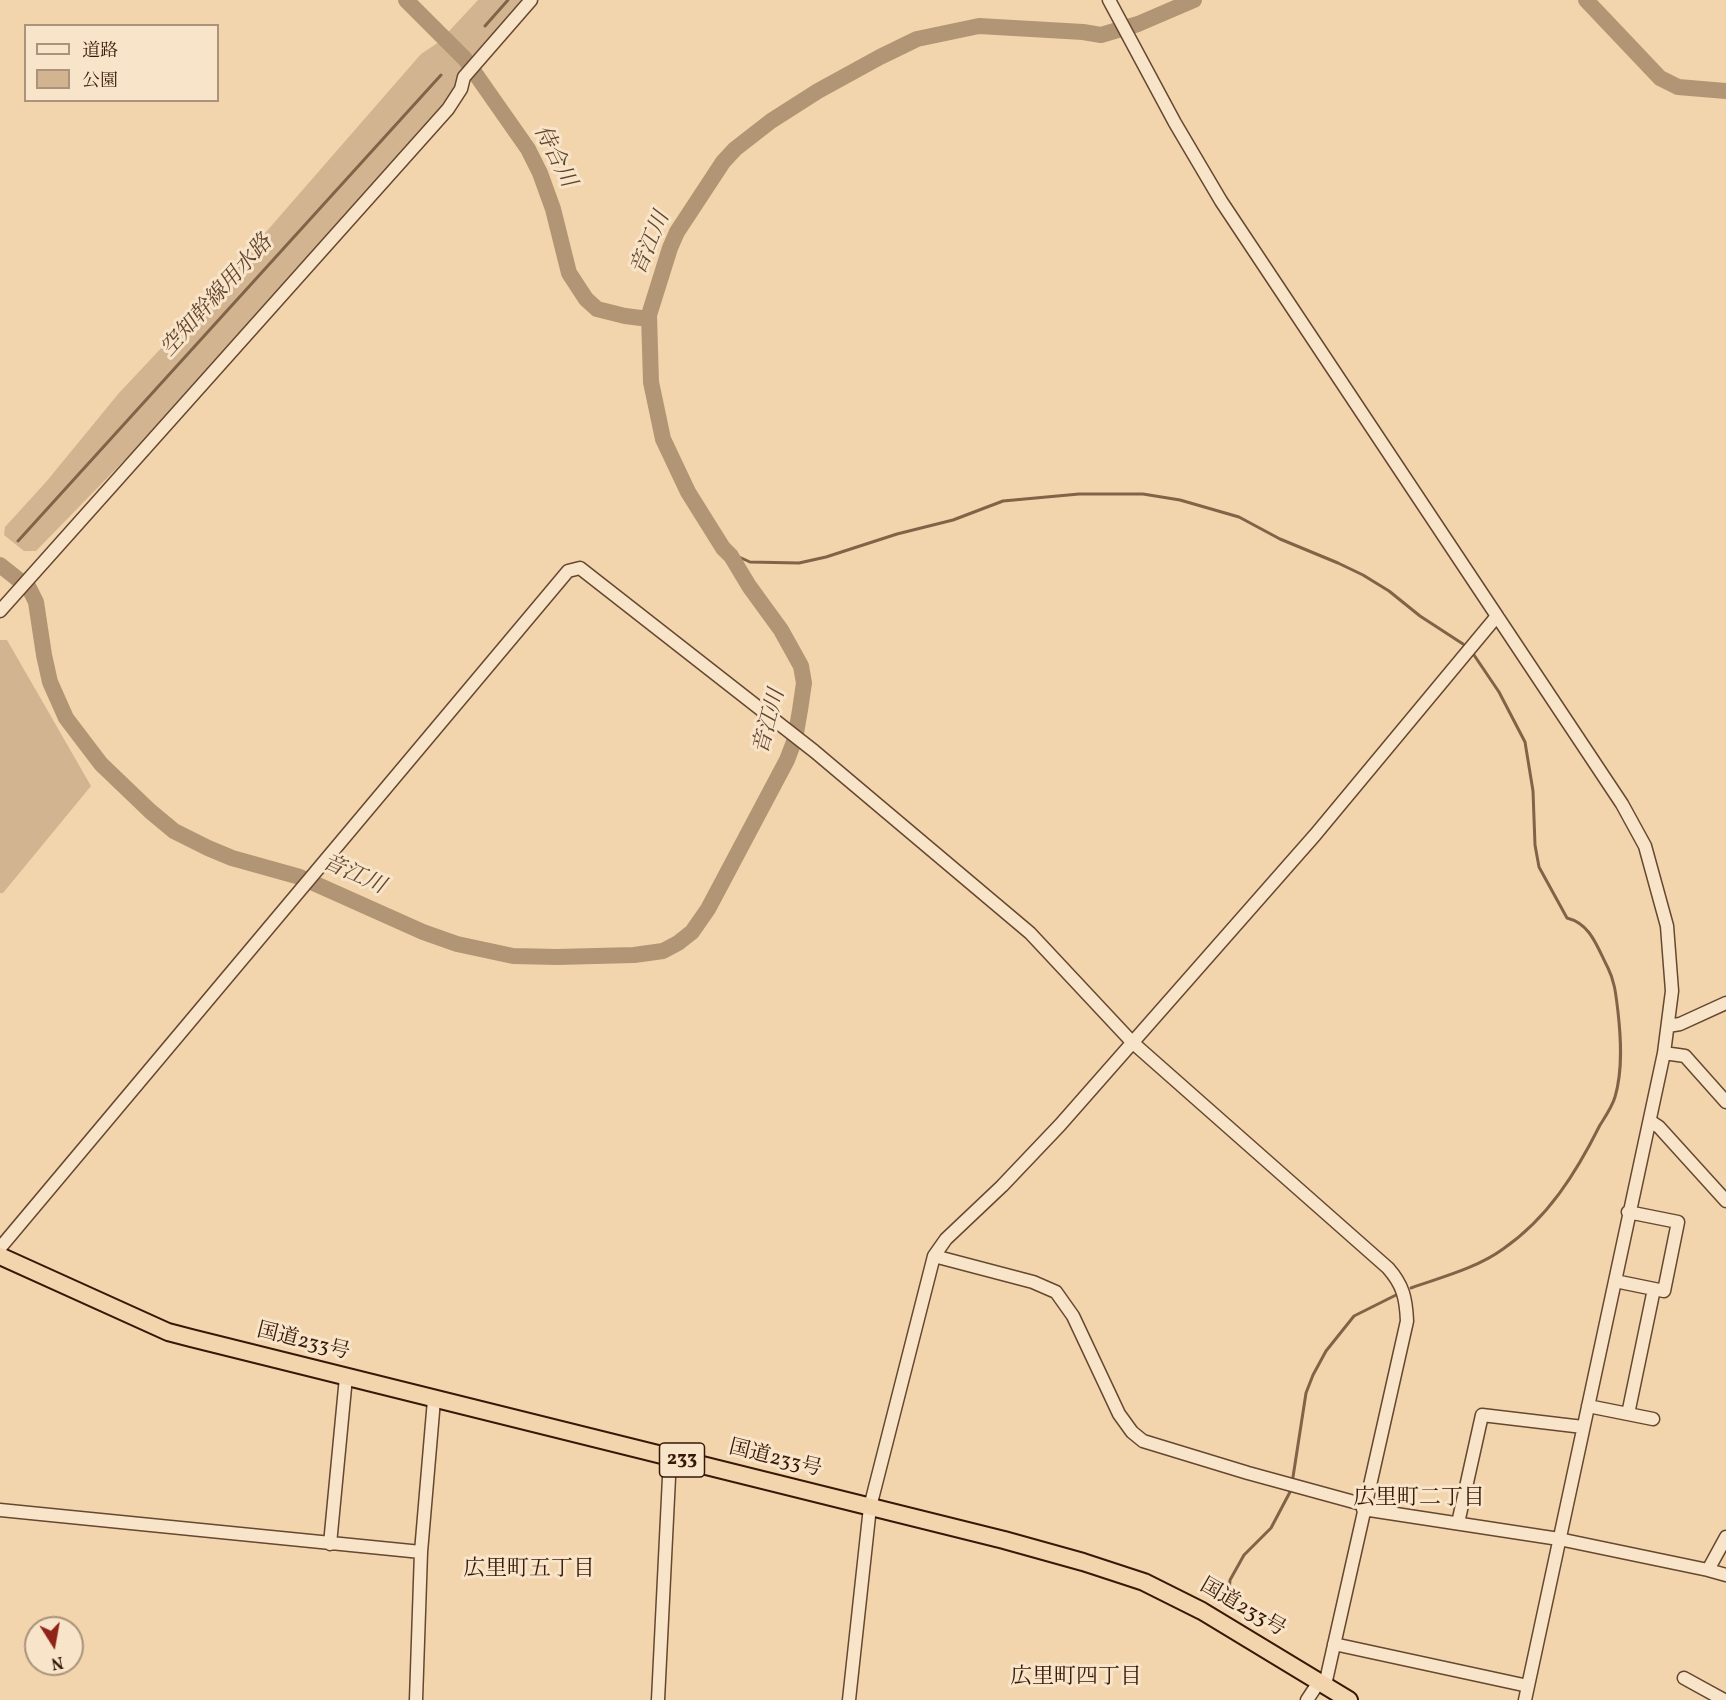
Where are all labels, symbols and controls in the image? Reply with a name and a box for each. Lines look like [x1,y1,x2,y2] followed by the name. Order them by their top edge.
[24,24,219,102] legend
[82,39,118,64] text: 道路
[82,69,118,94] text: 公園
[526,122,580,192] water label: 侍合川
[627,208,677,280] water label: 音江川
[157,231,279,363] water label: 空知幹線用水路
[750,687,792,757] water label: 音江川
[317,851,389,901] water label: 音江川
[254,1319,352,1367] street label: 国道233号
[726,1436,824,1484] street label: 国道233号
[660,1443,704,1477] road number: 233
[1353,1487,1485,1513] district label: 広里町二丁目
[463,1558,595,1584] district label: 広里町五丁目
[1195,1574,1289,1644] street label: 国道233号
[24,1616,84,1676] north arrow
[49,1650,65,1674] text: N
[1010,1666,1142,1692] district label: 広里町四丁目

